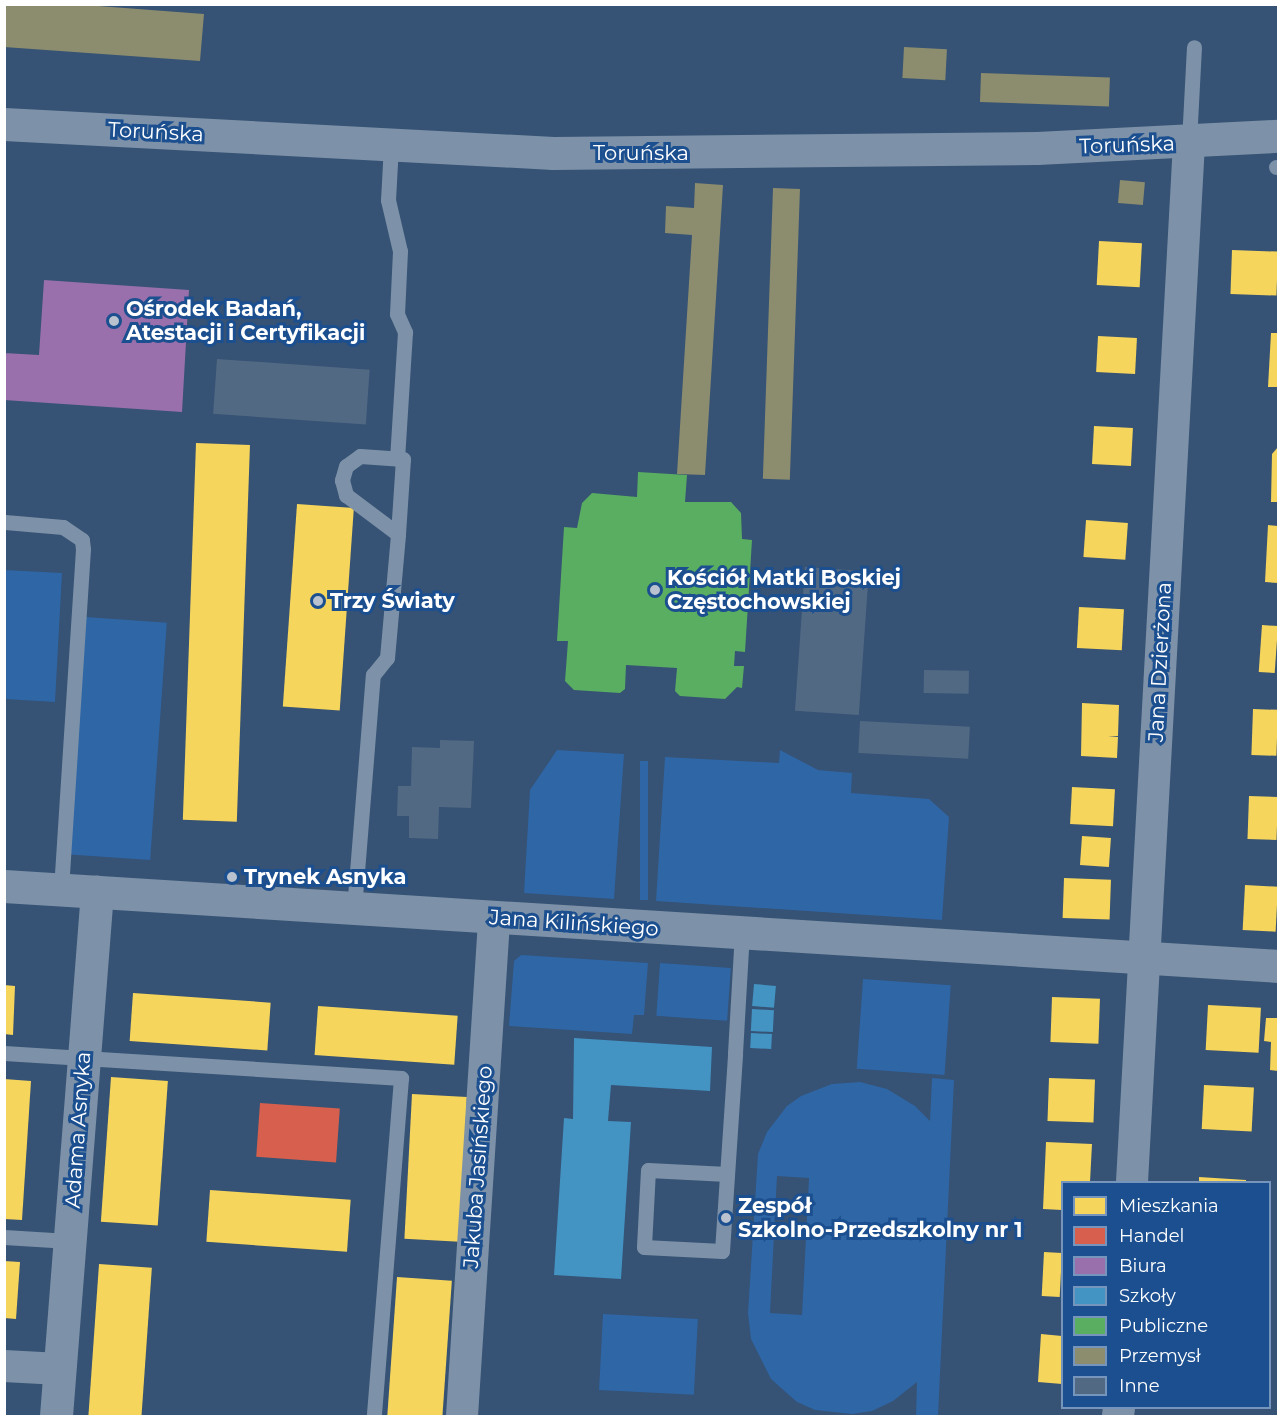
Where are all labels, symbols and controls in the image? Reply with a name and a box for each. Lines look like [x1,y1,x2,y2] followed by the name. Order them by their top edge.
[108,117,204,147] street label: Toruńska
[1079,131,1175,159] street label: Toruńska
[593,140,689,166] street label: Toruńska
[126,296,365,346] place label: Ośrodek Badań, Atestacji i Certyfikacji
[107,314,121,328] marker: Ośrodek Badań, Atestacji i Certyfikacji
[667,565,901,615] place label: Kościół Matki Boskiej Częstochowskiej
[1143,581,1177,743] street label: Jana Dzierżona
[648,583,662,597] marker: Kościół Matki Boskiej Częstochowskiej
[330,588,455,614] place label: Trzy Światy
[311,594,325,608] marker: Trzy Światy
[244,864,406,890] place label: Trynek Asnyka
[225,870,239,884] marker: Trynek Asnyka
[488,905,660,941] street label: Jana Kilińskiego
[60,1051,96,1209] street label: Adama Asnyka
[458,1065,498,1269] street label: Jakuba Jasińskiego
[1061,1181,1271,1409] legend
[738,1193,1023,1243] place label: Zespół Szkolno-Przedszkolny nr 1
[1119,1195,1219,1217] text: Mieszkania
[719,1211,733,1225] marker: Zespół Szkolno-Przedszkolny nr 1
[1119,1225,1184,1247] text: Handel
[1119,1255,1167,1277] text: Biura
[1119,1285,1176,1307] text: Szkoły
[1119,1315,1208,1337] text: Publiczne
[1119,1345,1201,1367] text: Przemysł
[1119,1375,1160,1397] text: Inne

